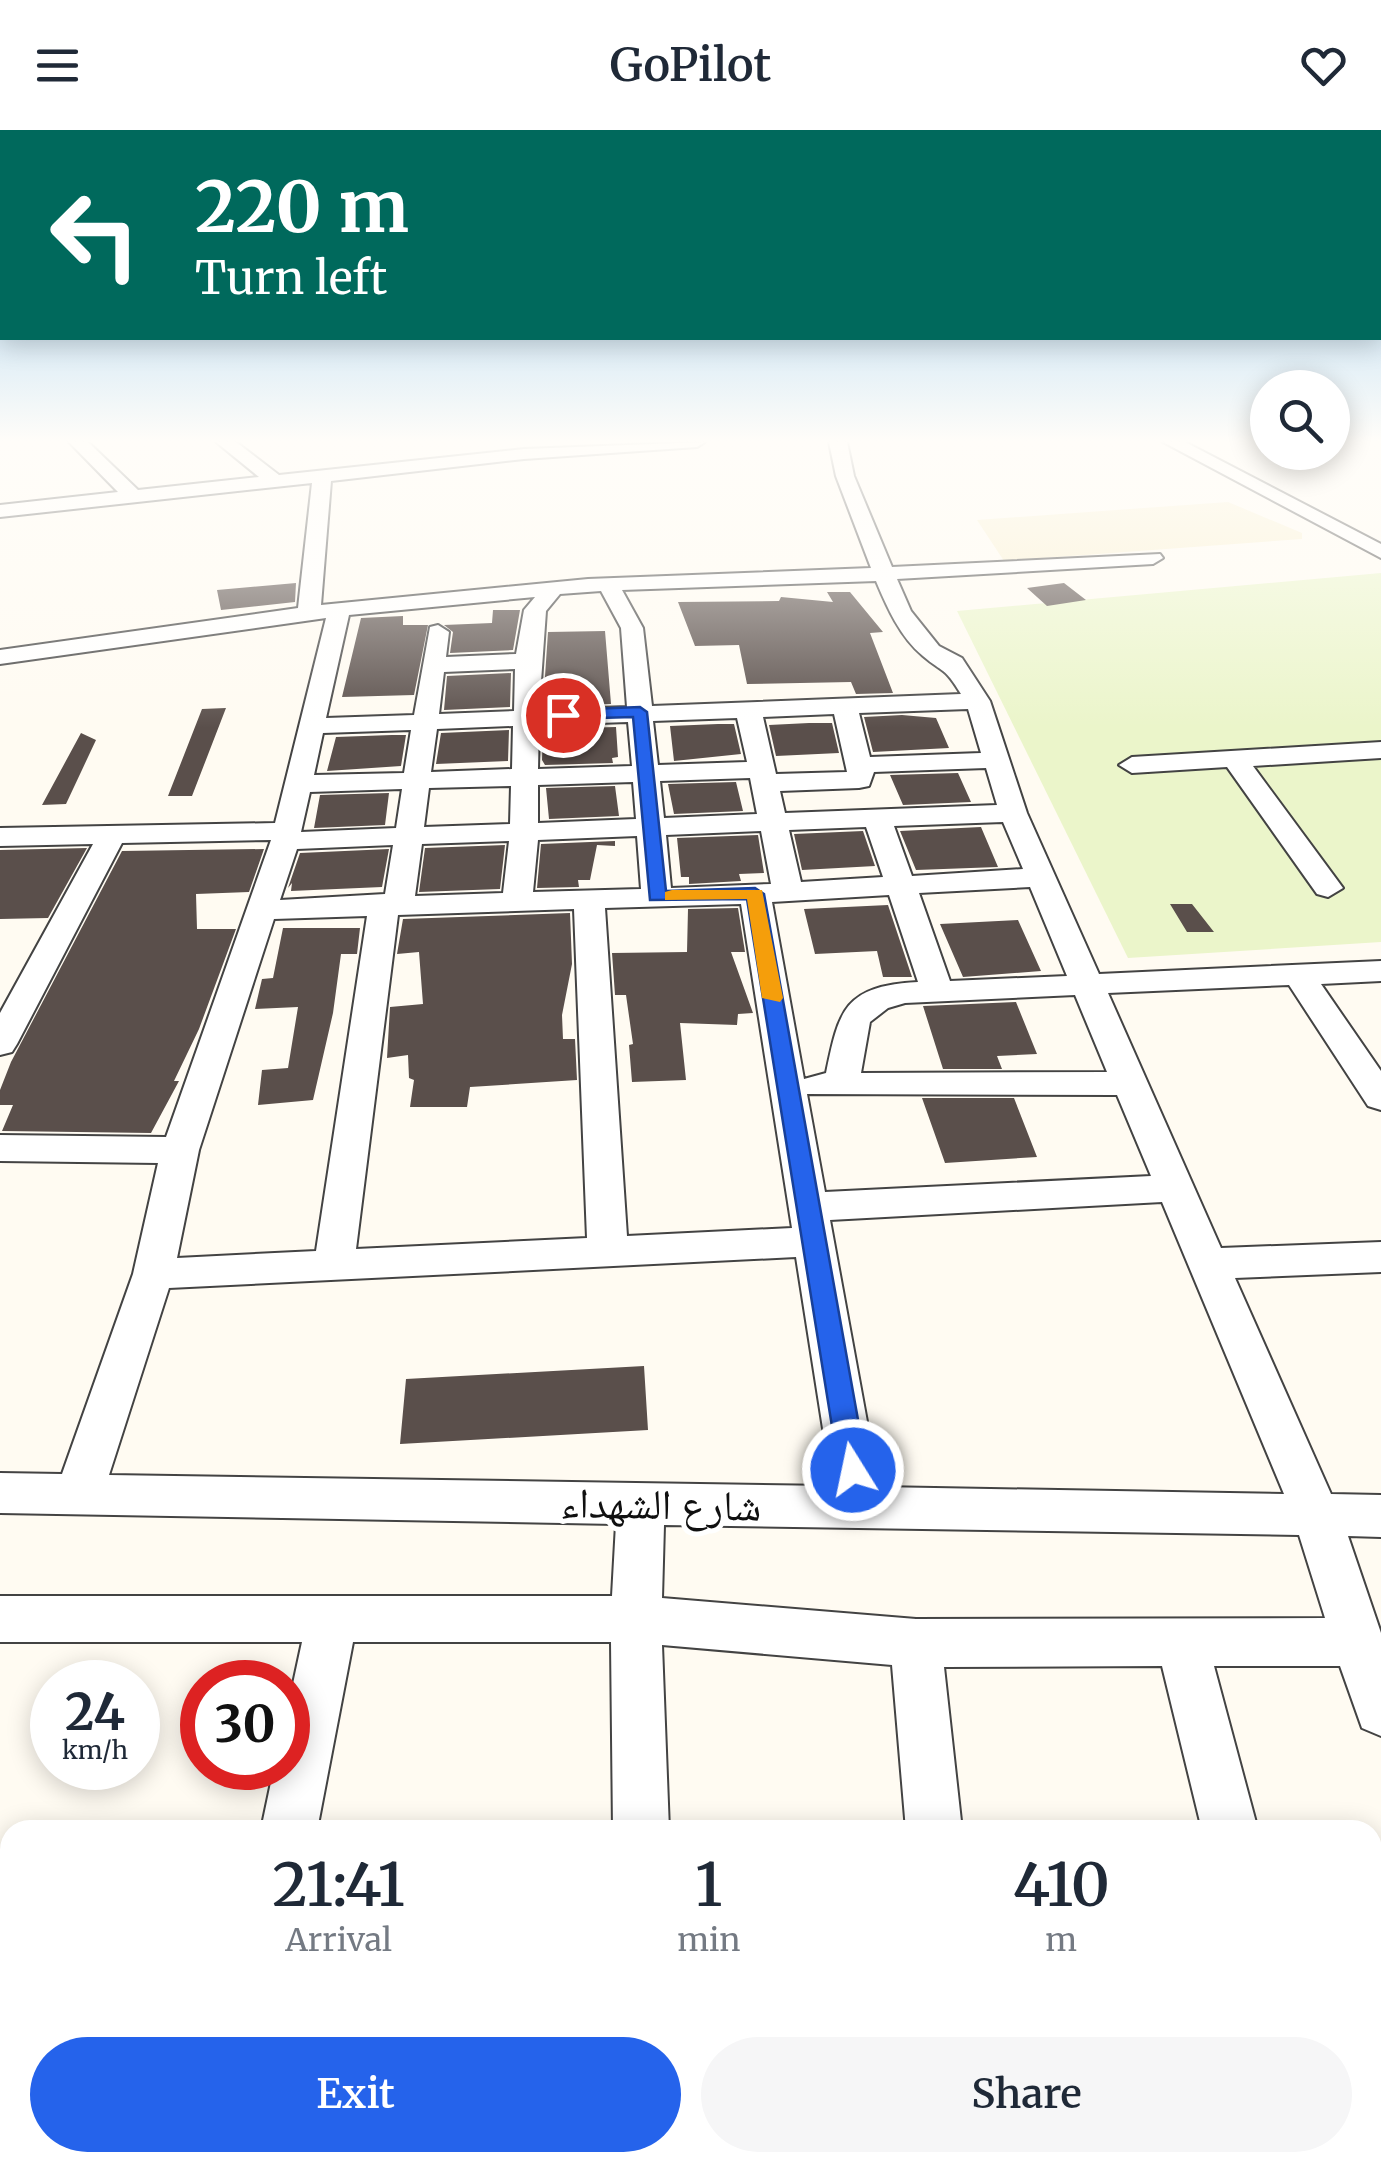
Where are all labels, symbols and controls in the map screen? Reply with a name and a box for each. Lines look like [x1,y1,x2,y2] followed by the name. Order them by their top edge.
[610,37,771,93] text: GoPilot
[30,38,85,93] icon: menu
[1296,38,1351,93] icon: heart
[195,163,409,251] text: 220 m
[30,170,160,300] icon: left
[195,250,387,306] text: Turn left
[1250,370,1350,470] map controls
[1250,370,1350,470] button: search
[521,673,606,758] pin
[536,688,591,743] icon: arrive
[801,1418,905,1522] position arrow
[560,1476,762,1533] street label: شارع الشهداء
[180,1660,310,1790] speed limit sign: 30
[65,1681,125,1744] text: 24
[62,1734,128,1766] text: km/h
[272,1847,405,1922] text: 21:41
[695,1847,723,1922] text: 1
[1013,1847,1110,1922] text: 410
[285,1920,392,1960] text: Arrival
[677,1920,740,1960] text: min
[1045,1920,1077,1960] text: m
[30,2037,681,2152] button: Exit
[701,2037,1352,2152] button: Share

